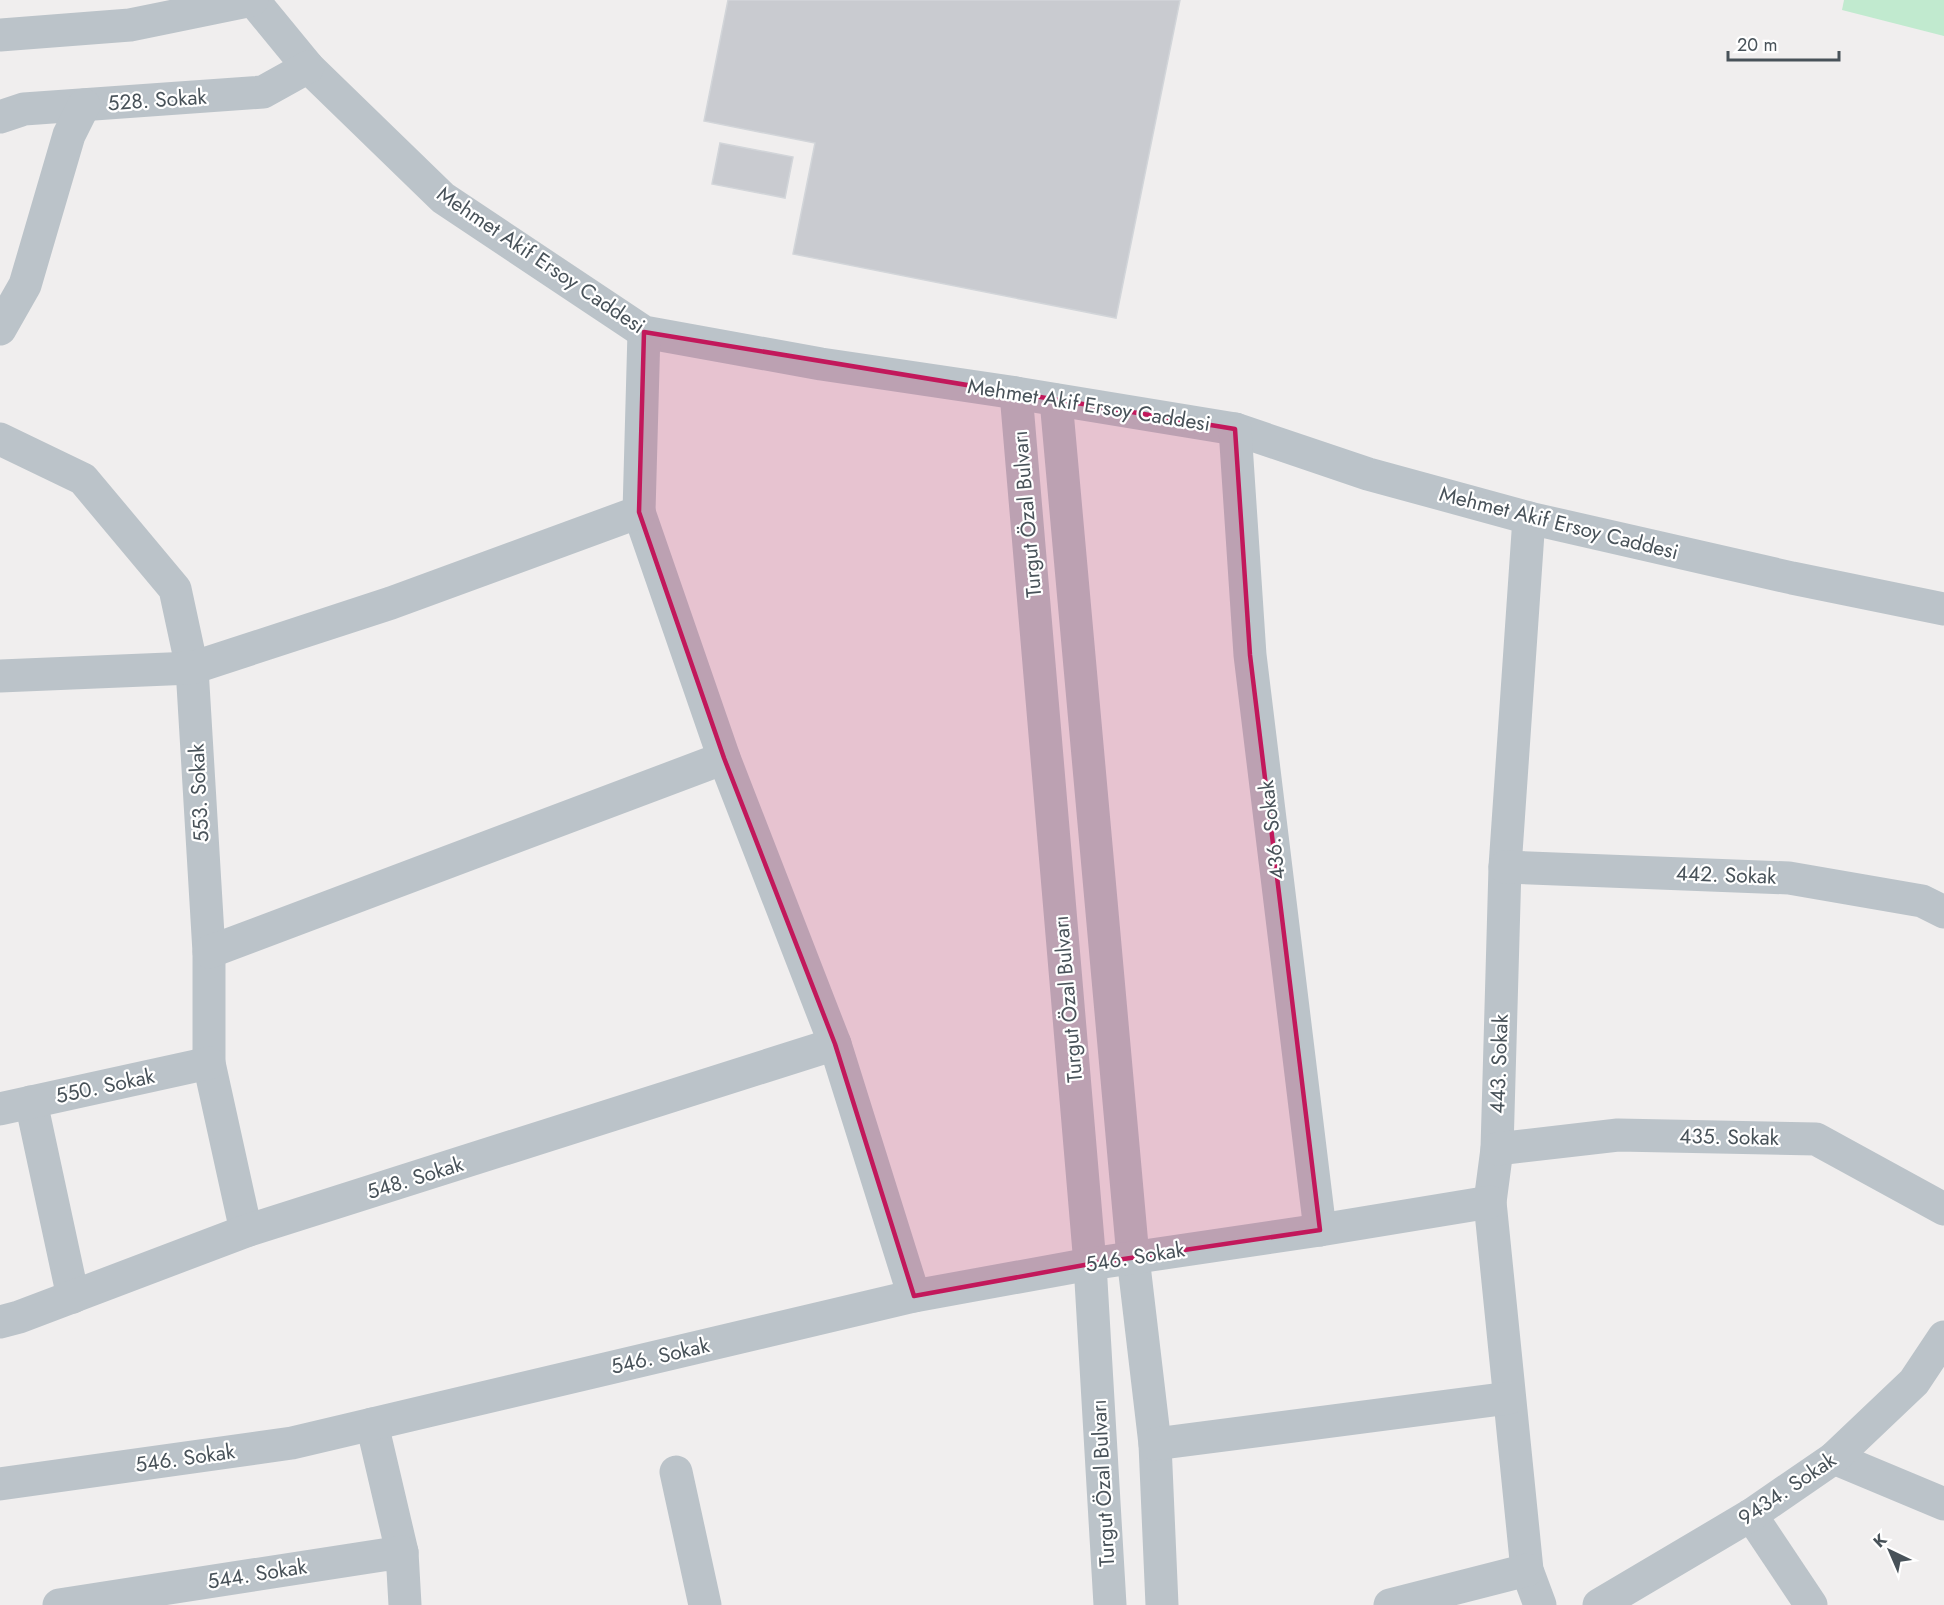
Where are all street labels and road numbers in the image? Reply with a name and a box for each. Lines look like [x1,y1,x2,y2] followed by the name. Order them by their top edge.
[107,82,208,118] street label: 528. Sokak
[431,179,651,341] street label: Mehmet Akif Ersoy Caddesi
[965,371,1213,439] street label: Mehmet Akif Ersoy Caddesi
[1005,429,1049,599] street label: Turgut Özal Bulvarı
[1436,479,1682,567] street label: Mehmet Akif Ersoy Caddesi
[181,742,217,843] street label: 553. Sokak
[1251,778,1293,881] street label: 436. Sokak
[1675,858,1778,892] street label: 442. Sokak
[1046,914,1090,1084] street label: Turgut Özal Bulvarı
[1482,1013,1516,1114] street label: 443. Sokak
[53,1061,158,1111] street label: 550. Sokak
[1679,1121,1780,1153] street label: 435. Sokak
[363,1149,468,1207] street label: 548. Sokak
[1083,1234,1188,1280] street label: 546. Sokak
[608,1330,713,1382] street label: 546. Sokak
[1084,1399,1122,1567] street label: Turgut Özal Bulvarı
[133,1436,238,1480] street label: 546. Sokak
[1732,1445,1843,1533] street label: 9434. Sokak
[205,1551,310,1597] street label: 544. Sokak

